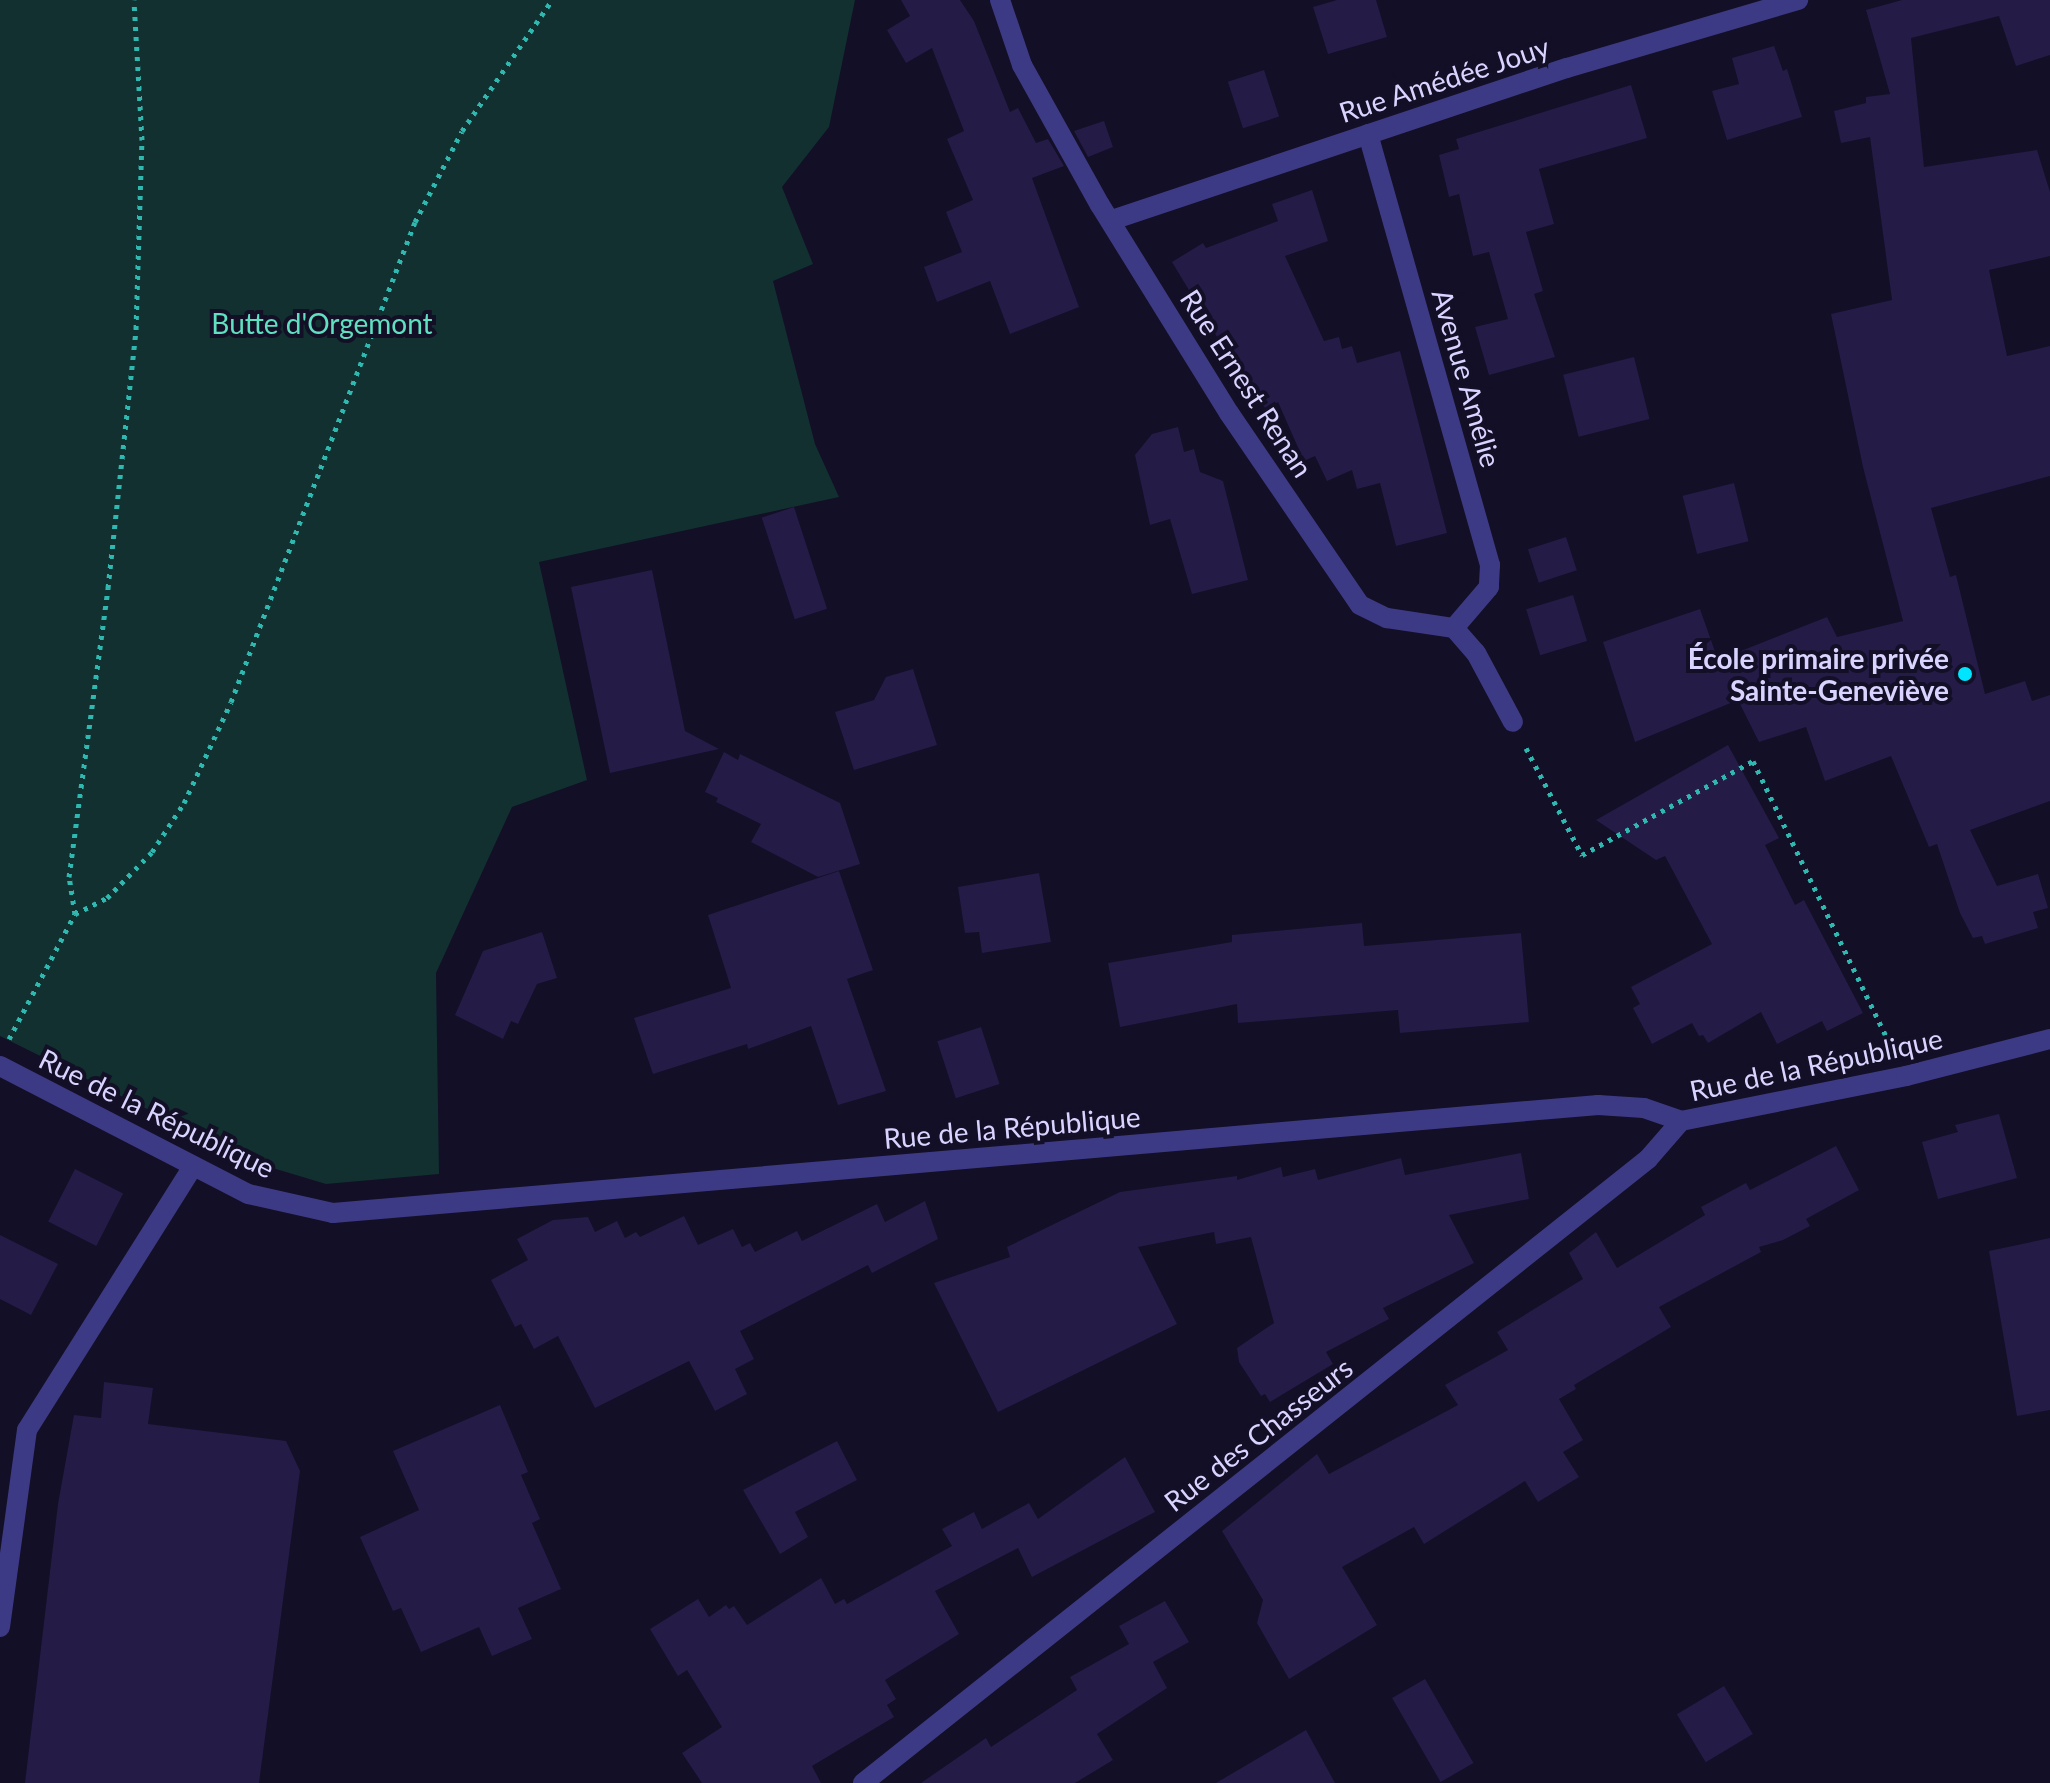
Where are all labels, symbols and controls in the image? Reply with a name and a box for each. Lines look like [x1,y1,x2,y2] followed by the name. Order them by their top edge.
[1334,29,1554,129] street label: Rue Amédée Jouy
[1174,283,1320,483] street label: Rue Ernest Renan
[1425,285,1509,471] street label: Avenue Amélie
[211,306,433,340] park label: Butte d'Orgemont
[1688,641,1949,707] place label: École primaire privée Sainte-Geneviève
[1956,665,1974,683] marker: École primaire privée Sainte-Geneviève
[1686,1021,1946,1107] street label: Rue de la République
[34,1041,280,1185] street label: Rue de la République
[882,1099,1142,1155] street label: Rue de la République
[1157,1350,1359,1518] street label: Rue des Chasseurs

